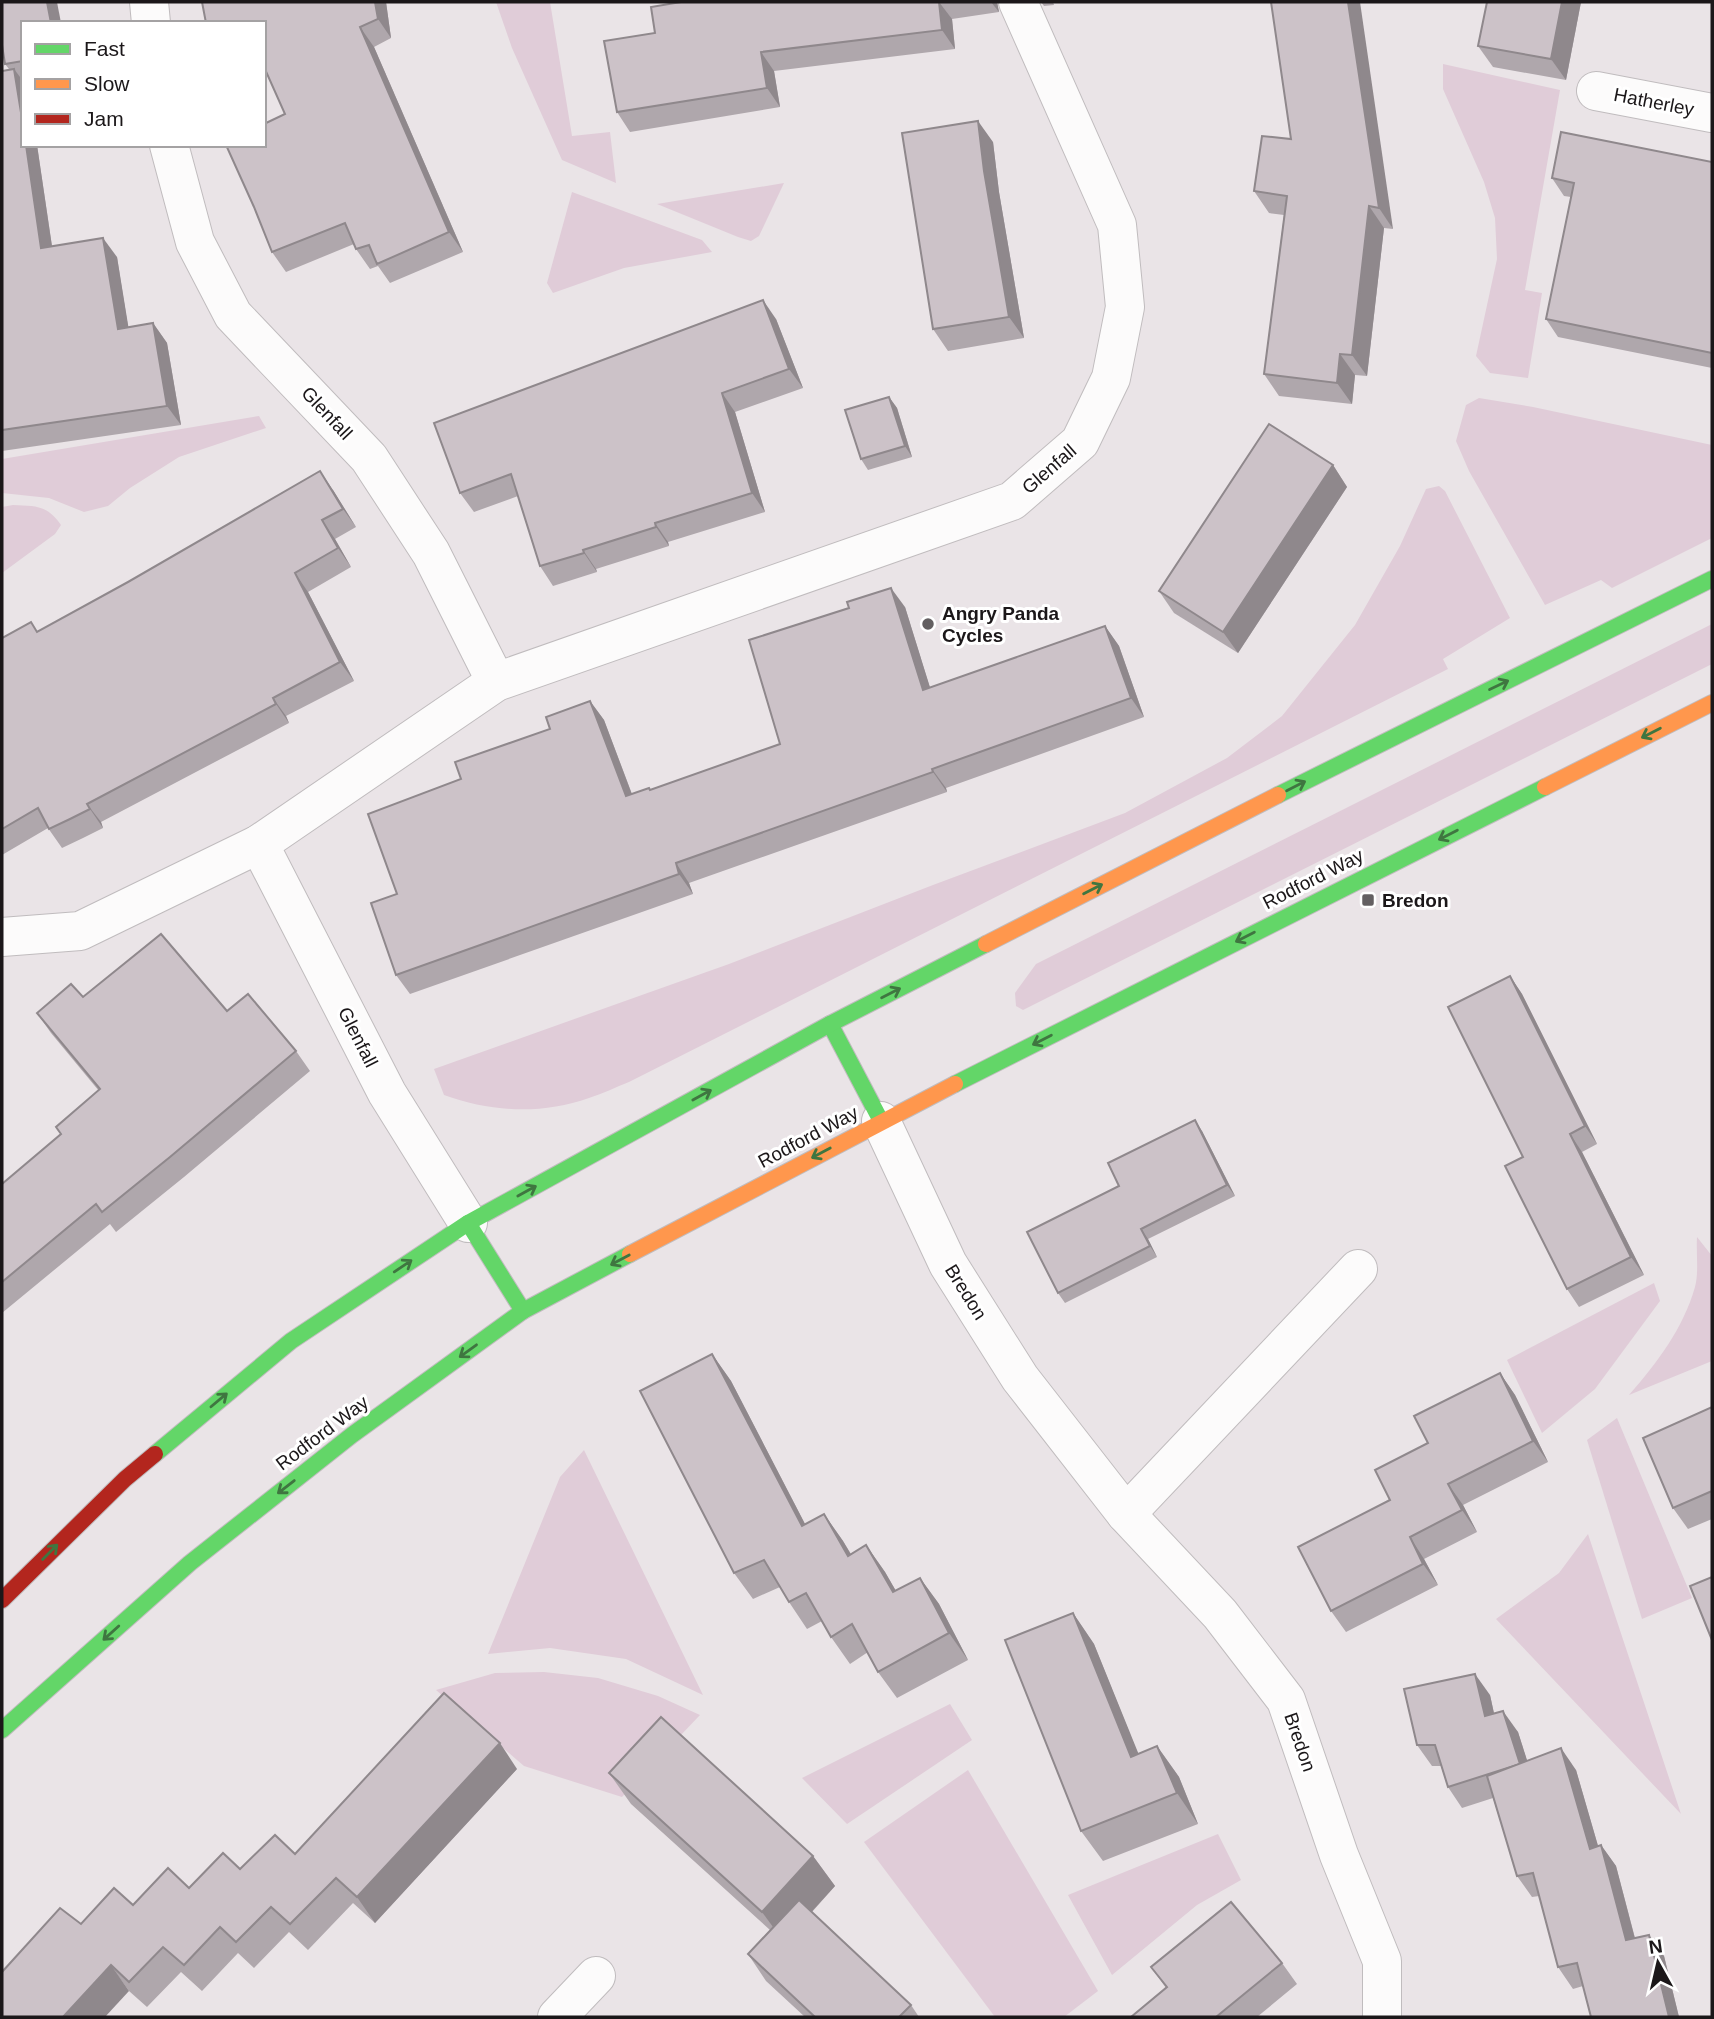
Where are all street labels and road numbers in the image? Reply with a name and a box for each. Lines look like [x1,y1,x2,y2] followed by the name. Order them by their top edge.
[1612,84,1696,120] street label: Hatherley
[297,382,357,444] street label: Glenfall
[1018,440,1080,498] street label: Glenfall
[1259,844,1367,913] street label: Rodford Way
[334,1004,382,1070] street label: Glenfall
[754,1102,862,1172] street label: Rodford Way
[941,1260,991,1324] street label: Bredon
[272,1391,373,1475] street label: Rodford Way
[1280,1710,1320,1774] street label: Bredon

